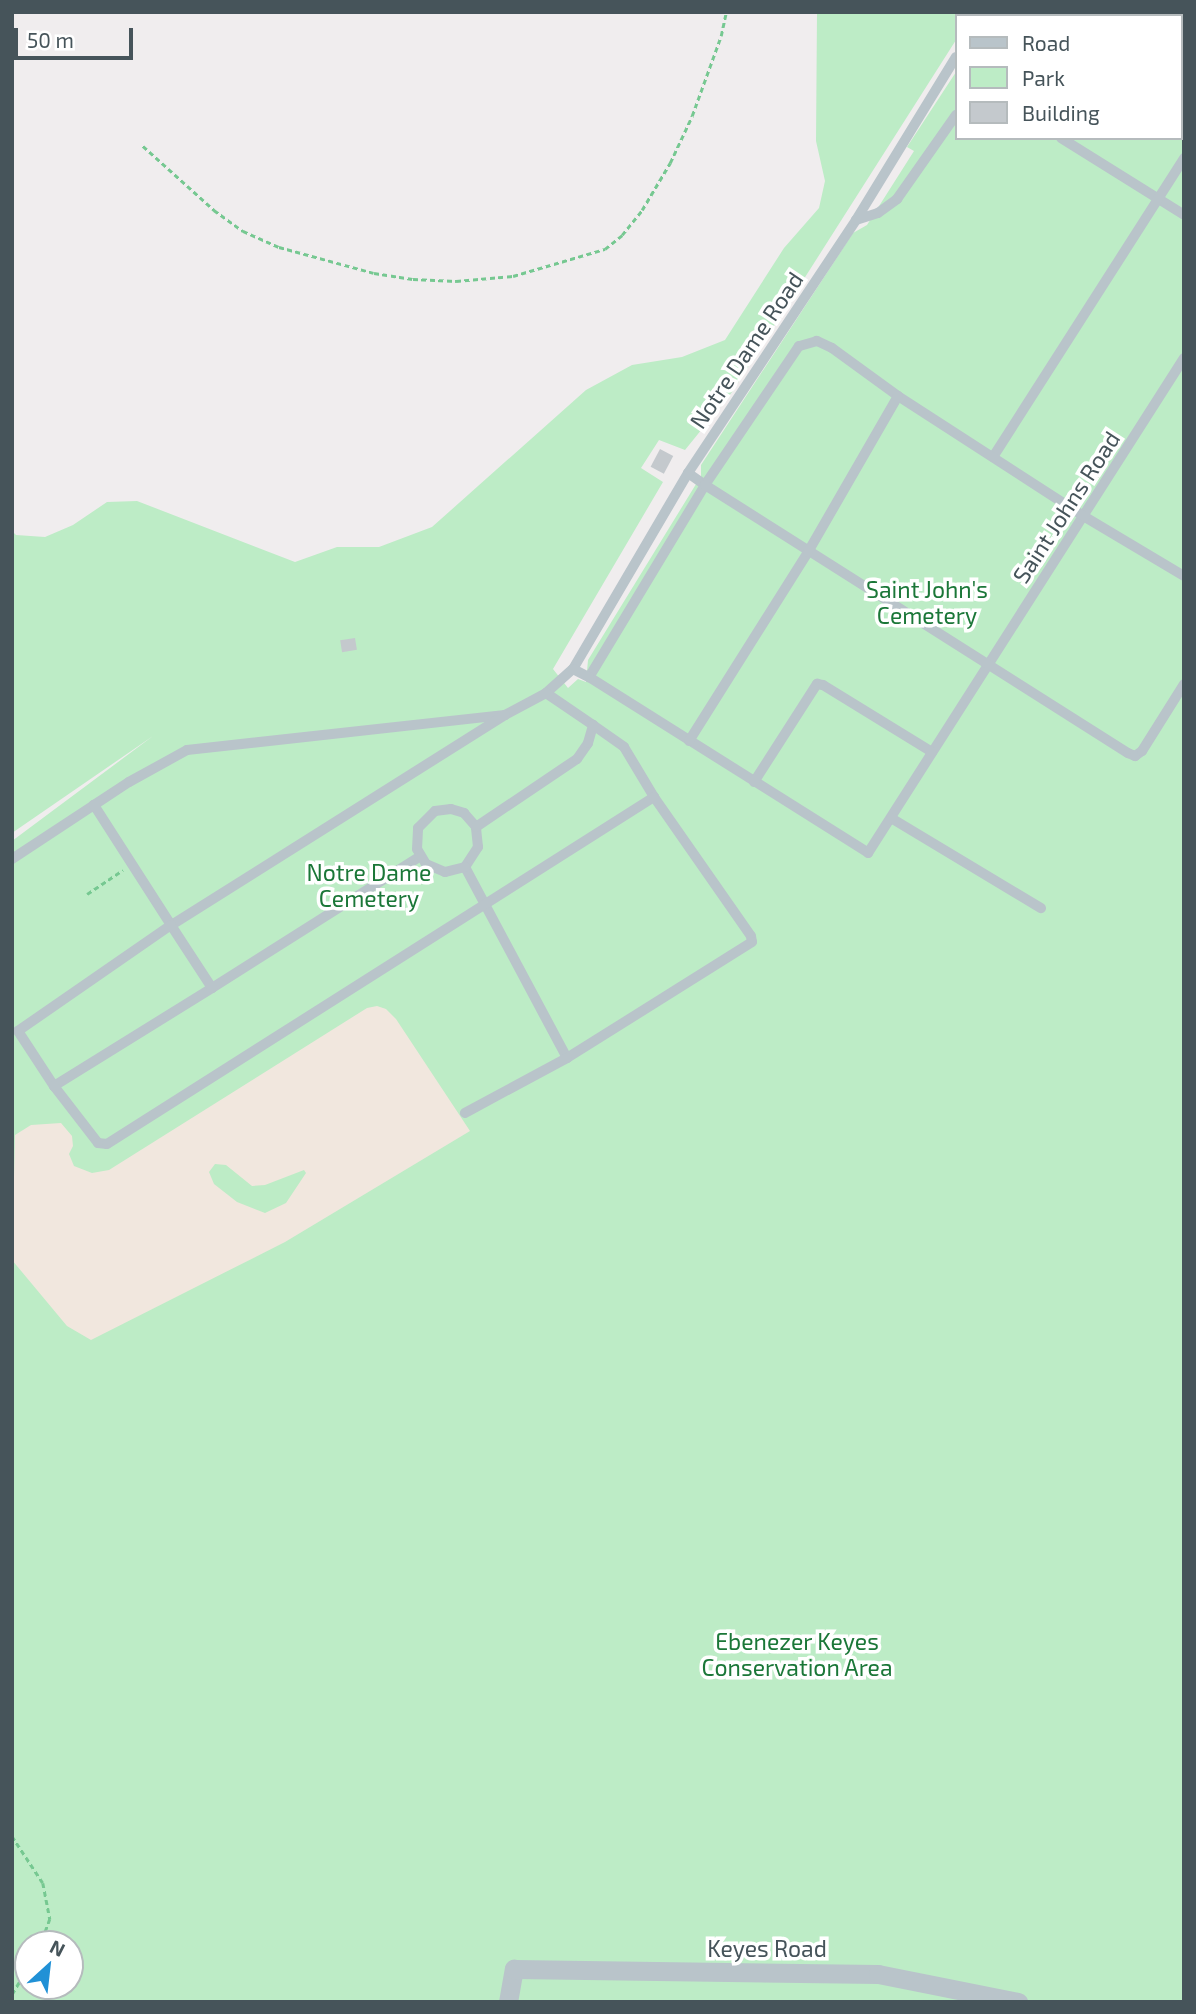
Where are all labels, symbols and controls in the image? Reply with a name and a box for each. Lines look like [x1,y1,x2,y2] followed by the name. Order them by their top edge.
[18,14,136,58] scale bar
[954,14,1182,140] legend
[27,27,74,52] text: 50 m
[1022,30,1070,55] text: Road
[1022,65,1065,90] text: Park
[1022,100,1100,125] text: Building
[683,266,809,434] street label: Notre Dame Road
[1007,426,1125,588] street label: Saint Johns Road
[866,575,988,629] park label: Saint John's Cemetery
[307,858,431,912] park label: Notre Dame Cemetery
[701,1627,893,1681] park label: Ebenezer Keyes Conservation Area
[14,1930,84,2000] north arrow
[47,1934,69,1961] text: N
[707,1934,827,1962] street label: Keyes Road

